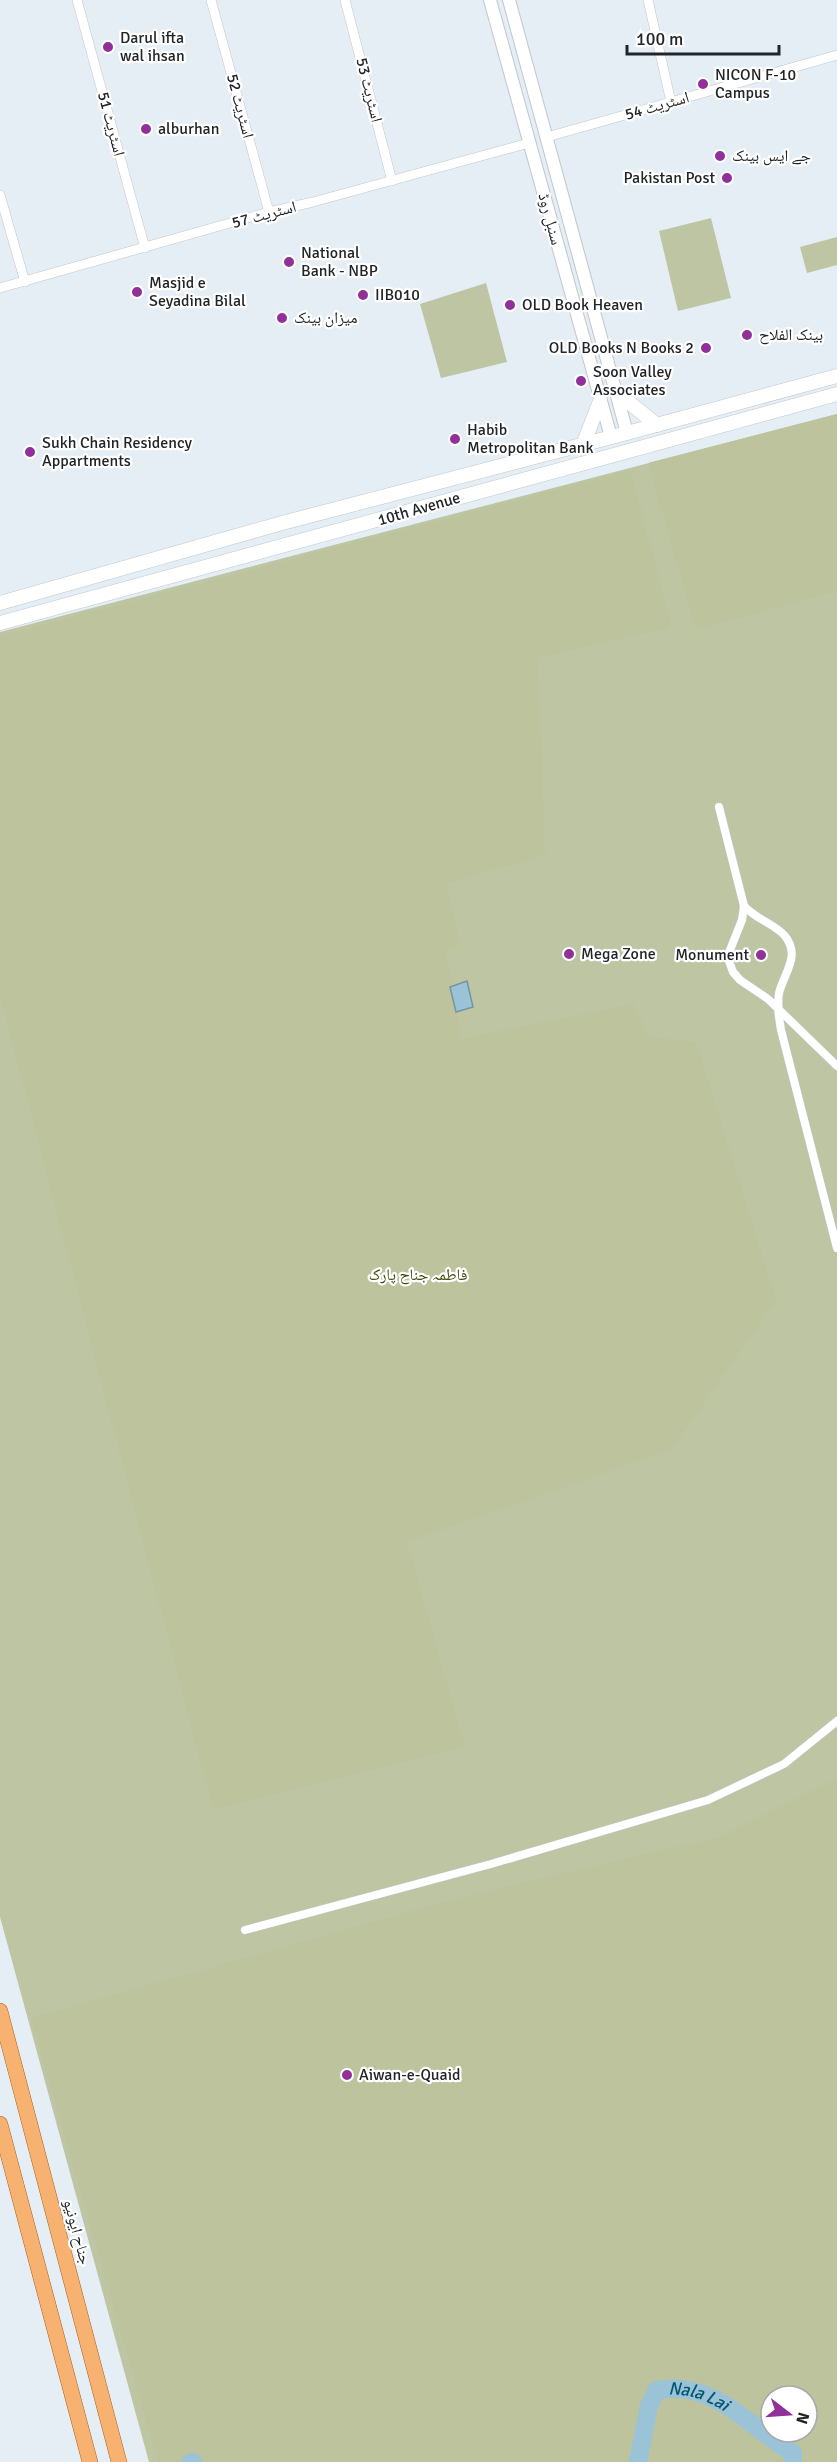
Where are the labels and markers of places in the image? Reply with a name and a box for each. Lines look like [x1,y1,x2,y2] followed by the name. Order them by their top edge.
[120,28,185,66] place label: Darul ifta wal ihsan
[101,40,115,54] marker: Darul ifta wal ihsan
[715,65,796,103] place label: NICON F-10 Campus
[696,77,710,91] marker: NICON F-10 Campus
[158,119,219,139] place label: alburhan
[139,122,153,136] marker: alburhan
[732,146,811,166] place label: جے ایس بینک
[713,149,727,163] marker: جے ایس بینک
[623,168,715,188] place label: Pakistan Post
[720,171,734,185] marker: Pakistan Post
[301,243,378,281] place label: National Bank - NBP
[282,255,296,269] marker: National Bank - NBP
[149,273,246,311] place label: Masjid e Seyadina Bilal
[130,285,144,299] marker: Masjid e Seyadina Bilal
[375,285,420,305] place label: IIB010
[356,288,370,302] marker: IIB010
[522,295,643,315] place label: OLD Book Heaven
[503,298,517,312] marker: OLD Book Heaven
[294,308,357,328] place label: میزان بینک
[275,311,289,325] marker: میزان بینک
[759,325,823,345] place label: بینک الفلاح
[740,328,754,342] marker: بینک الفلاح
[549,338,694,358] place label: OLD Books N Books 2
[699,341,713,355] marker: OLD Books N Books 2
[593,362,672,400] place label: Soon Valley Associates
[574,374,588,388] marker: Soon Valley Associates
[467,420,594,458] place label: Habib Metropolitan Bank
[448,432,462,446] marker: Habib Metropolitan Bank
[42,433,193,471] place label: Sukh Chain Residency Appartments
[23,445,37,459] marker: Sukh Chain Residency Appartments
[581,944,656,964] place label: Mega Zone
[675,945,749,965] place label: Monument
[562,947,576,961] marker: Mega Zone
[754,948,768,962] marker: Monument
[359,2065,461,2085] place label: Aiwan-e-Quaid
[340,2068,354,2082] marker: Aiwan-e-Quaid

